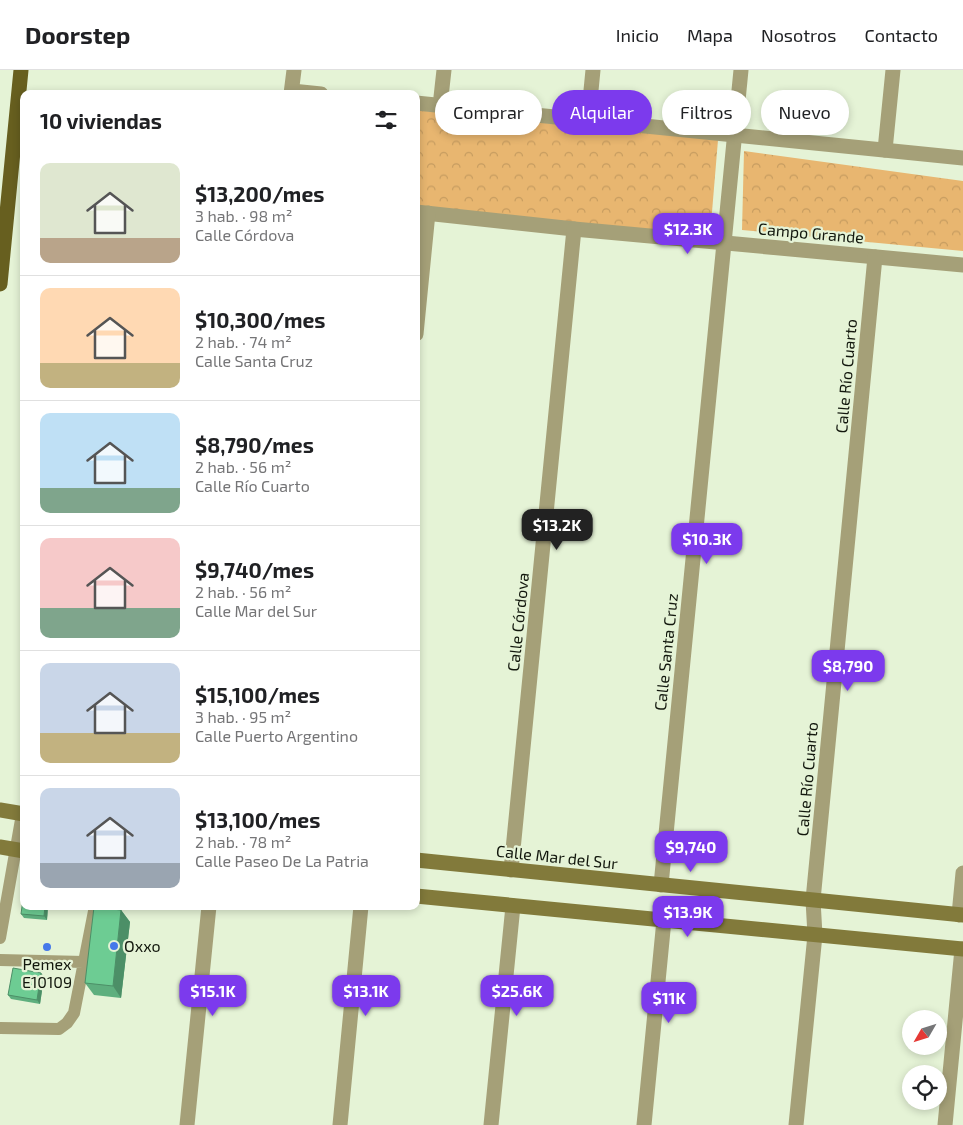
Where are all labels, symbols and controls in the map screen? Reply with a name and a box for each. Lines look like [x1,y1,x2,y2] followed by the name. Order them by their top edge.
[25,20,130,49] text: Doorstep
[616,24,659,46] text: Inicio
[687,24,733,46] text: Mapa
[761,24,836,46] text: Nosotros
[864,24,938,46] text: Contacto
[435,90,542,135] chip: Comprar
[552,90,652,135] chip: Alquilar
[662,90,751,135] chip: Filtros
[761,90,849,135] chip: Nuevo
[372,106,400,134] icon: filters
[40,108,162,133] text: 10 viviendas
[195,181,324,206] text: $13,200/mes
[80,183,140,243] icon: home
[195,206,292,225] text: 3 hab. · 98 m²
[647,212,729,255] pin: $12.3K
[757,218,865,247] street label: Campo Grande
[664,219,712,238] text: $12.3K
[195,225,294,244] text: Calle Córdova
[195,307,325,332] text: $10,300/mes
[80,308,140,368] icon: home
[831,318,860,434] street label: Calle Río Cuarto
[195,332,292,351] text: 2 hab. · 74 m²
[195,351,313,370] text: Calle Santa Cruz
[195,432,314,457] text: $8,790/mes
[80,433,140,493] icon: home
[195,457,291,476] text: 2 hab. · 56 m²
[195,476,310,495] text: Calle Río Cuarto
[516,508,598,551] pin: $13.2K
[533,515,581,534] text: $13.2K
[666,522,748,565] pin: $10.3K
[682,529,732,548] text: $10.3K
[195,557,314,582] text: $9,740/mes
[80,558,140,618] icon: home
[503,572,532,672] street label: Calle Córdova
[195,582,291,601] text: 2 hab. · 56 m²
[650,592,681,712] street label: Calle Santa Cruz
[195,601,317,620] text: Calle Mar del Sur
[807,650,889,692] pin: $8,790
[823,656,873,675] text: $8,790
[195,682,320,707] text: $15,100/mes
[80,683,140,743] icon: home
[195,707,291,726] text: 3 hab. · 95 m²
[792,721,821,837] street label: Calle Río Cuarto
[195,726,358,745] text: Calle Puerto Argentino
[195,807,320,832] text: $13,100/mes
[80,808,140,868] icon: home
[650,830,732,873] pin: $9,740
[195,832,291,851] text: 2 hab. · 78 m²
[666,837,716,856] text: $9,740
[495,841,619,872] street label: Calle Mar del Sur
[195,851,369,870] text: Calle Paseo De La Patria
[647,896,729,938] pin: $13.9K
[664,902,712,921] text: $13.9K
[124,936,161,955] place label: Oxxo
[108,940,120,952] marker: Oxxo
[41,941,53,953] marker: Pemex E10109
[22,954,72,991] place label: Pemex E10109
[172,974,254,1017] pin: $15.1K
[325,974,407,1017] pin: $13.1K
[476,974,558,1017] pin: $25.6K
[190,981,236,1000] text: $15.1K
[343,981,389,1000] text: $13.1K
[492,981,542,1000] text: $25.6K
[639,982,699,1024] pin: $11K
[652,988,686,1007] text: $11K
[902,1010,948,1055] north arrow
[902,1010,947,1110] map controls
[902,1065,947,1110] button: locate

